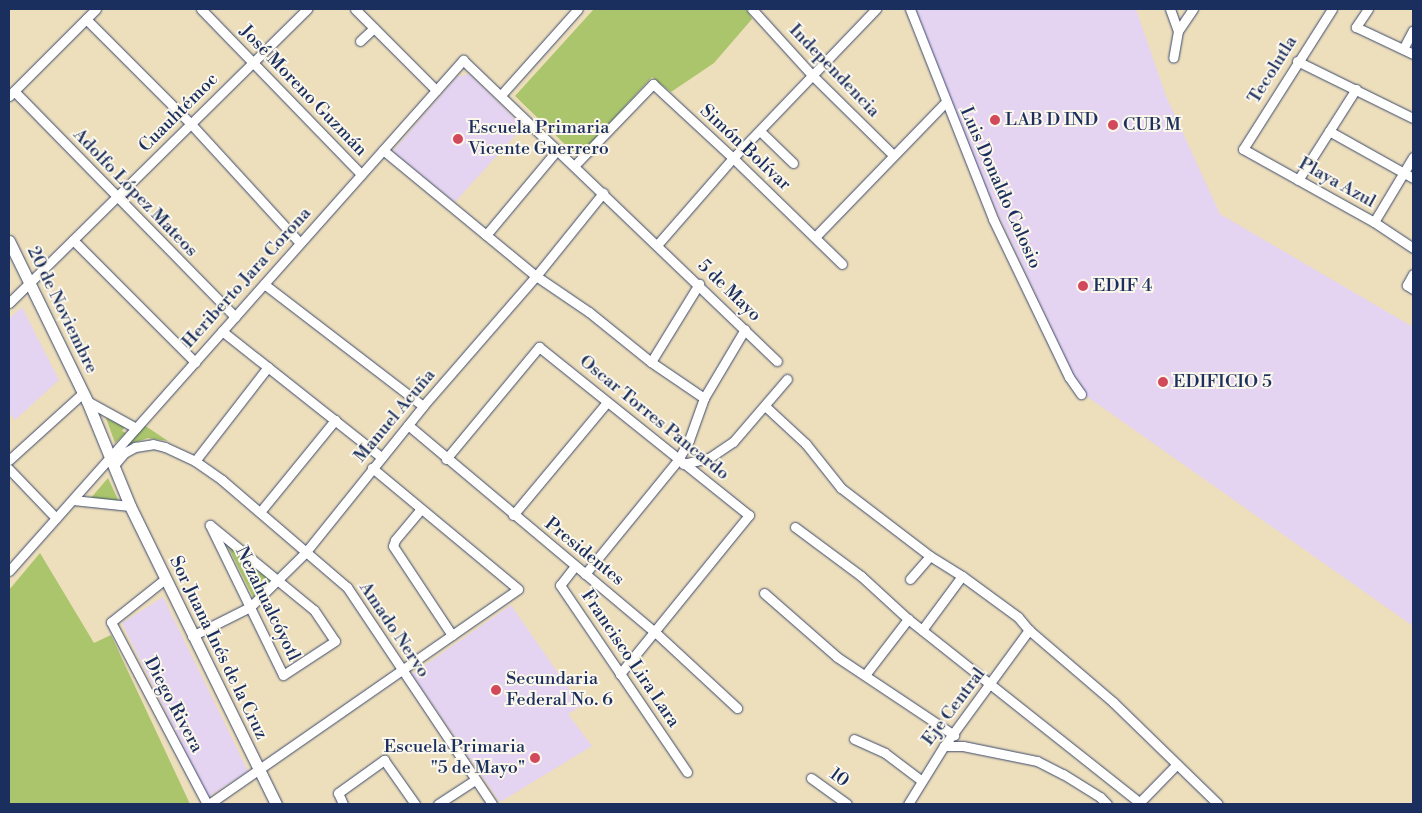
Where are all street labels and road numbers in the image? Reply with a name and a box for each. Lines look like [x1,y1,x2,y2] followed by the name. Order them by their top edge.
[784,20,884,122] street label: Independencia
[235,21,371,161] street label: José Moreno Guzmán
[1244,32,1302,108] street label: Tecolutla
[135,69,223,157] street label: Cuauhtémoc
[695,100,795,196] street label: Simón Bolívar
[955,104,1045,272] street label: Luis Donaldo Colosio
[68,124,202,262] street label: Adolfo López Mateos
[1295,153,1379,213] street label: Playa Azul
[178,203,316,353] street label: Heriberto Jara Corona
[22,243,102,377] street label: 20 de Noviembre
[693,255,765,327] street label: 5 de Mayo
[575,351,733,485] street label: Oscar Torres Pancardo
[350,365,440,467] street label: Manuel Acuña
[540,513,628,591] street label: Presidentes
[230,543,304,665] street label: Nezahualcóyotl
[164,553,272,743] street label: Sor Juana Inés de la Cruz
[354,578,434,682] street label: Amado Nervo
[576,586,684,732] street label: Francisco Lira Lara
[139,654,207,756] street label: Diego Rivera
[918,664,990,750] street label: Eje Central
[825,764,853,792] street label: 10

